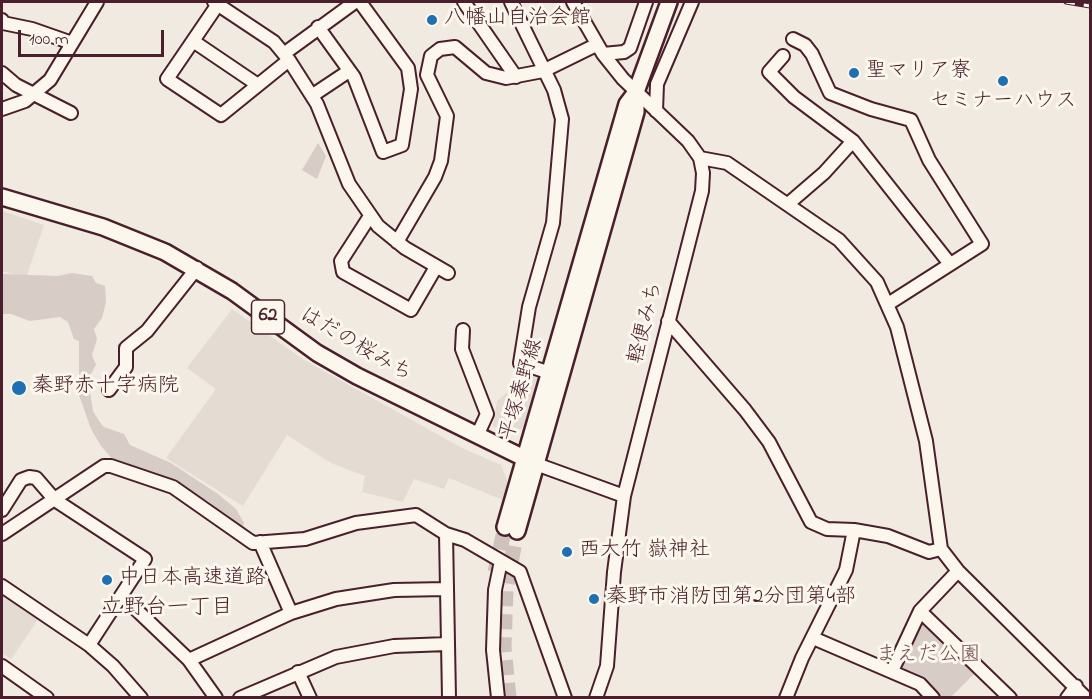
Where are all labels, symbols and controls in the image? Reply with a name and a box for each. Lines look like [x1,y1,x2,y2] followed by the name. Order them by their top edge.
[444,7,591,33] place label: 八幡山自治会館
[425,13,439,27] marker: 八幡山自治会館
[21,18,166,56] scale bar
[29,27,69,53] text: 100 m
[866,60,971,86] place label: 聖マリア寮
[847,66,861,80] marker: 聖マリア寮
[996,74,1010,88] marker: セミナーハウス
[930,90,1076,116] place label: セミナーハウス
[625,279,669,367] street label: 軽便みち
[252,300,284,334] road number: 62
[294,304,416,388] street label: はだの桜みち
[496,336,550,444] street label: 平塚秦野線
[32,375,179,401] place label: 秦野赤十字病院
[10,379,28,397] marker: 秦野赤十字病院
[579,539,710,565] place label: 西大竹 嶽神社
[560,545,574,559] marker: 西大竹 嶽神社
[119,567,266,593] place label: 中日本高速道路
[100,573,114,587] marker: 中日本高速道路
[606,586,856,612] place label: 秦野市消防団第2分団第4部
[587,592,601,606] marker: 秦野市消防団第2分団第4部
[101,596,233,622] district label: 立野台一丁目
[876,644,980,670] park label: まえだ公園

